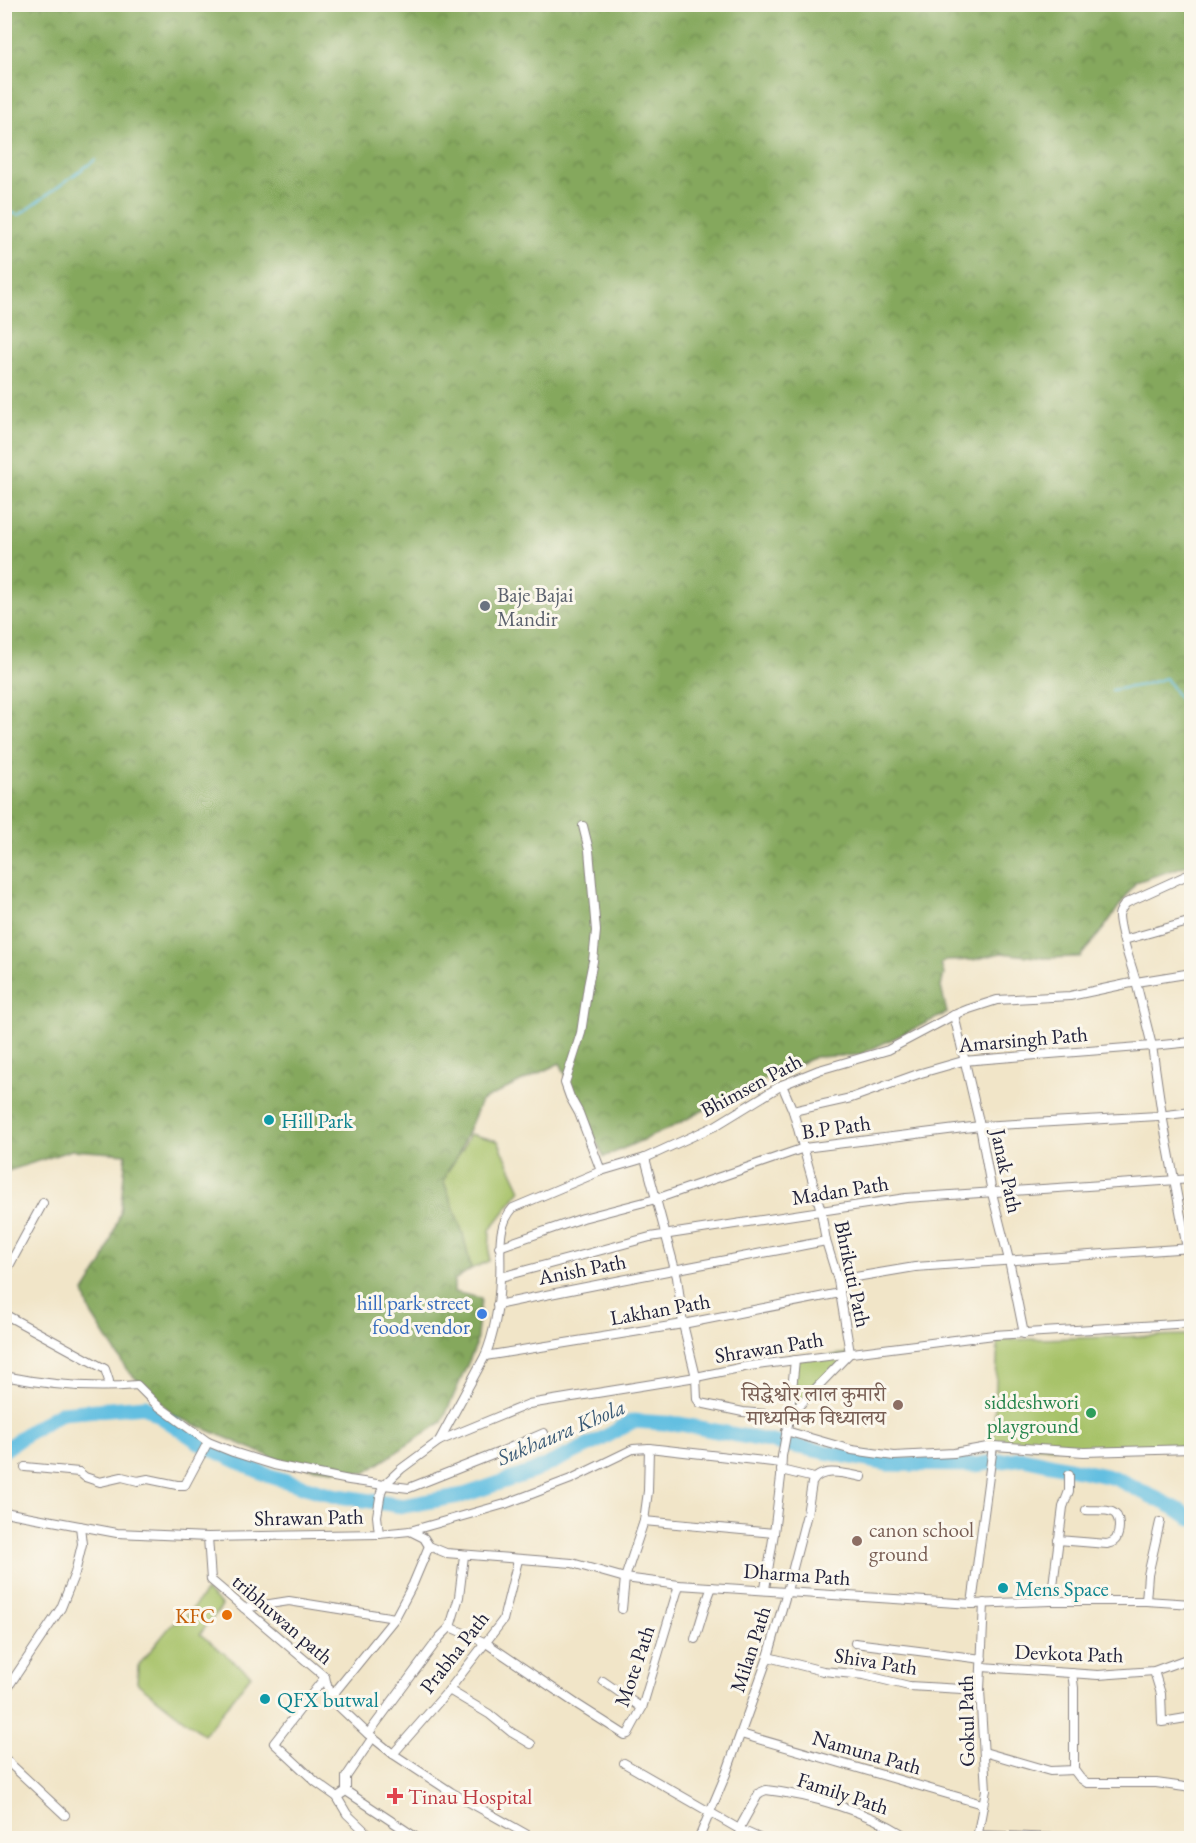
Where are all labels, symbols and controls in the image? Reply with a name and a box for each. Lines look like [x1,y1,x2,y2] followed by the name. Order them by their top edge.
[497,581,573,632] place label: Baje Bajai Mandir
[478,599,492,613] marker: Baje Bajai Mandir
[956,1020,1089,1058] street label: Amarsingh Path
[696,1047,807,1123] street label: Bhimsen Path
[281,1107,354,1134] place label: Hill Park
[800,1109,872,1145] street label: B.P Path
[262,1113,276,1127] marker: Hill Park
[985,1124,1029,1216] street label: Janak Path
[790,1169,890,1211] street label: Madan Path
[829,1218,878,1330] street label: Bhrikuti Path
[535,1247,628,1291] street label: Anish Path
[608,1287,712,1331] street label: Lakhan Path
[357,1289,470,1340] place label: hill park street food vendor
[475,1307,489,1321] marker: hill park street food vendor
[713,1325,825,1369] street label: Shrawan Path
[740,1380,887,1431] place label: सिद्धेश्वोर लाल कुमारी माध्यमिक विध्यालय
[984,1388,1079,1439] place label: siddeshwori playground
[491,1392,630,1472] water label: Sukhaura Khola
[891,1398,905,1412] marker: सिद्धेश्वोर लाल कुमारी माध्यमिक विध्यालय
[1084,1406,1098,1420] marker: siddeshwori playground
[254,1503,364,1531] street label: Shrawan Path
[869,1516,974,1567] place label: canon school ground
[850,1534,864,1548] marker: canon school ground
[743,1557,852,1591] street label: Dharma Path
[227,1568,339,1670] street label: tribhuwan path
[1015,1575,1109,1602] place label: Mens Space
[996,1581,1010,1595] marker: Mens Space
[175,1602,215,1629] place label: KFC
[723,1602,777,1696] street label: Milan Path
[413,1605,495,1699] street label: Prabha Path
[220,1608,234,1622] marker: KFC
[608,1622,661,1710] street label: Mote Path
[1014,1638,1124,1668] street label: Devkota Path
[833,1641,920,1681] street label: Shiva Path
[952,1675,980,1767] street label: Gokul Path
[277,1686,379,1714] place label: QFX butwal
[258,1692,272,1706] marker: QFX butwal
[809,1724,925,1781] street label: Namuna Path
[794,1766,892,1821] street label: Family Path
[408,1783,532,1810] place label: Tinau Hospital
[386,1787,404,1805] marker: Tinau Hospital

